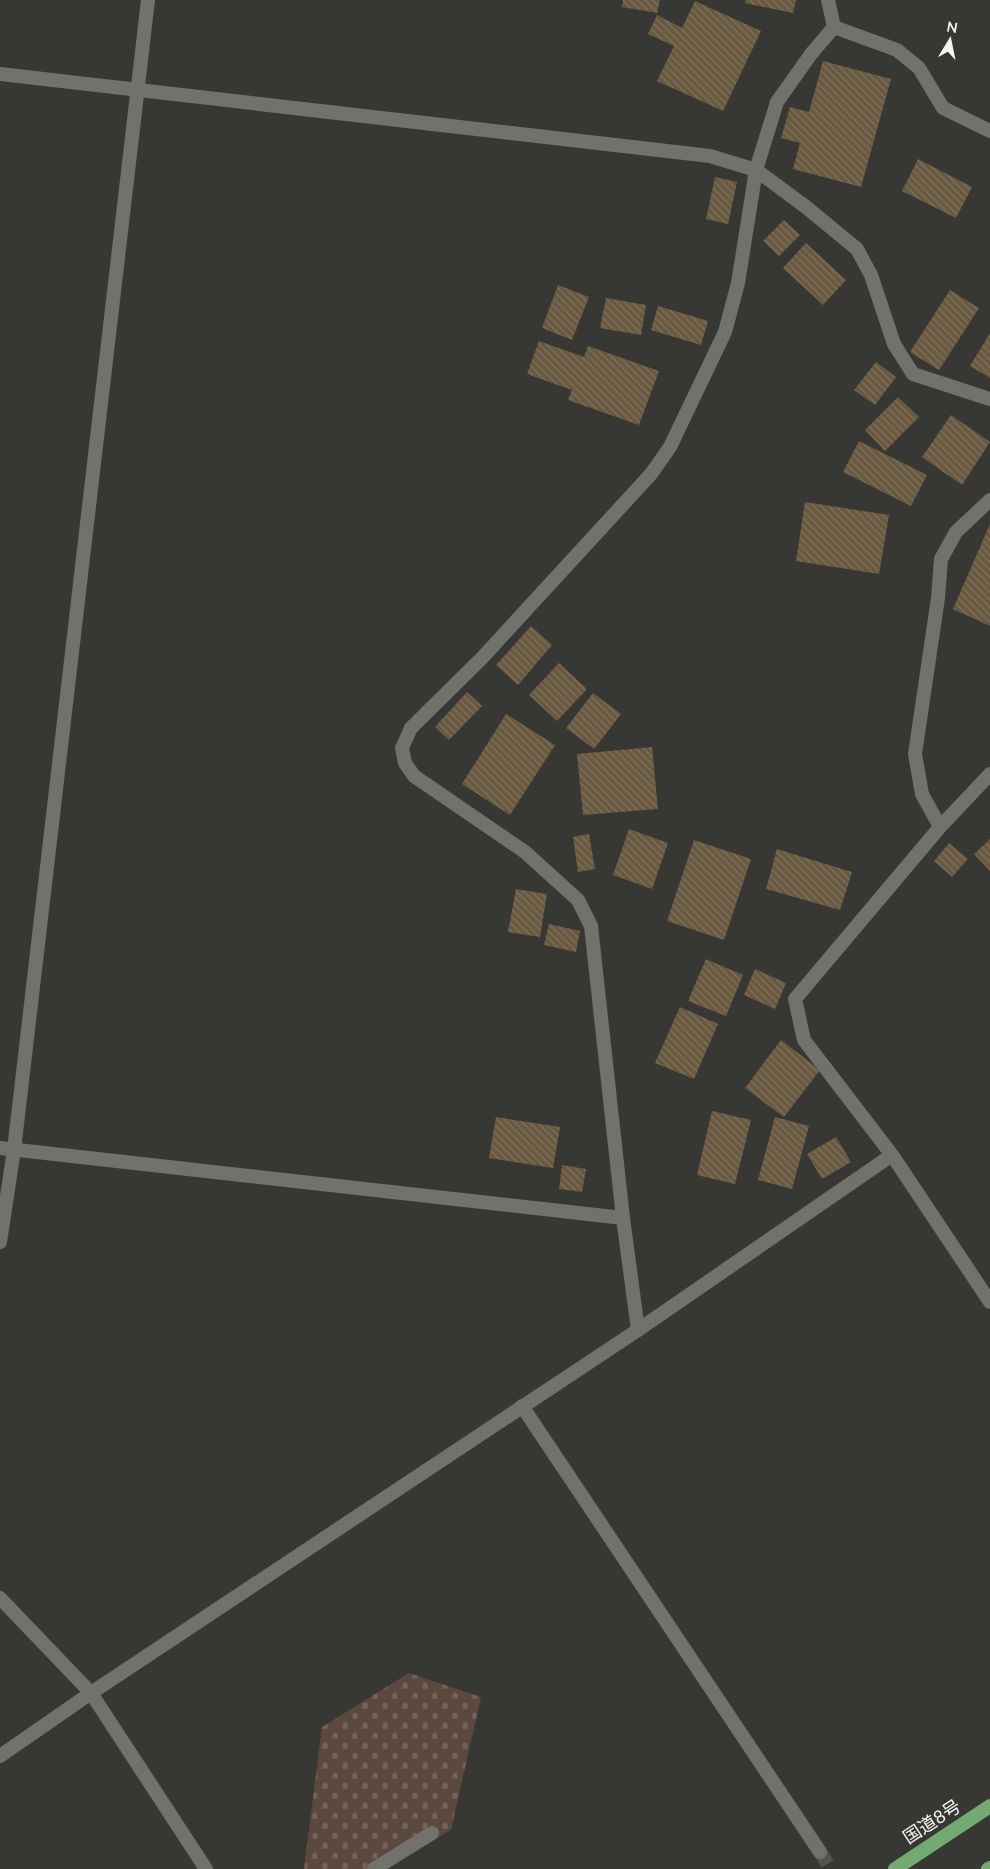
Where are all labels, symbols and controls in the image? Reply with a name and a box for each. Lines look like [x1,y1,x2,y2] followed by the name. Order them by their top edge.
[925,15,975,65] north arrow
[946,17,959,36] text: N
[898,1794,964,1848] street label: 国道8号

